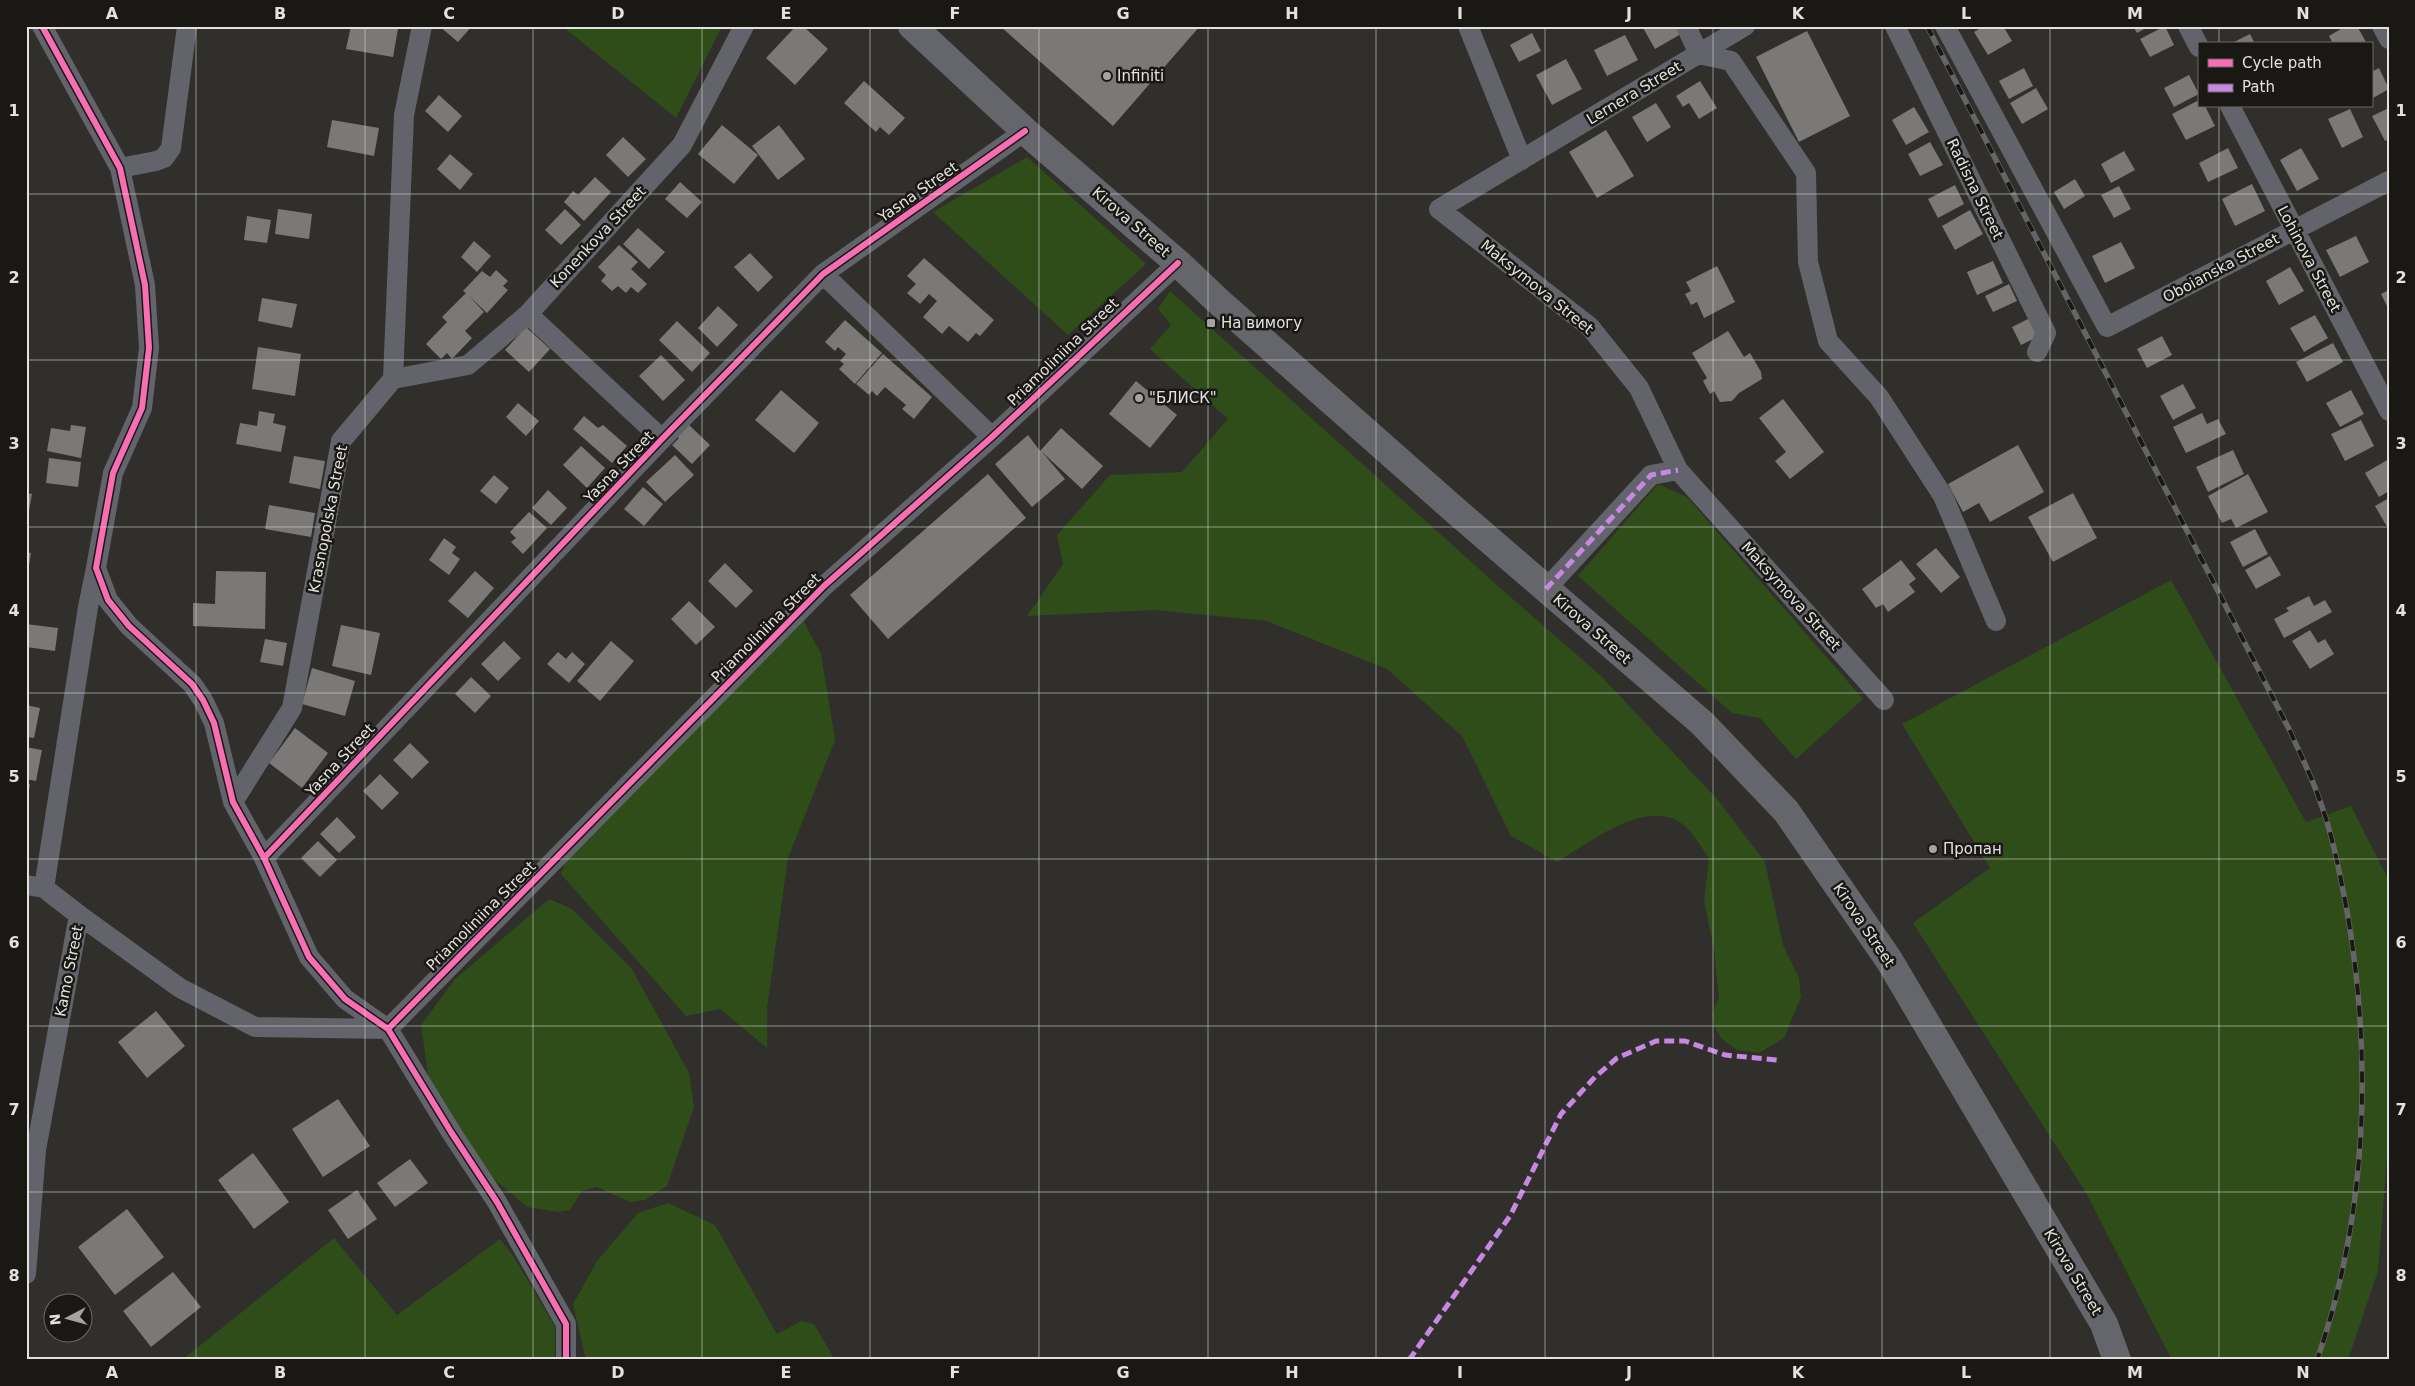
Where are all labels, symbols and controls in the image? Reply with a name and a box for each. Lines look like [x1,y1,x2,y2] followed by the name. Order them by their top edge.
[106,4,119,23] text: A
[274,4,286,23] text: B
[443,4,455,23] text: C
[611,4,625,23] text: D
[781,4,791,23] text: E
[950,4,960,23] text: F
[1116,4,1130,23] text: G
[1285,4,1299,23] text: H
[1457,4,1463,23] text: I
[1625,4,1632,23] text: J
[1792,4,1805,23] text: K
[1961,4,1971,23] text: L
[2127,4,2143,23] text: M
[2296,4,2310,23] text: N
[2198,42,2372,108] legend
[2242,54,2322,72] text: Cycle path
[1583,57,1685,128] street label: Lernera Street
[1117,67,1164,85] place label: Infiniti
[1101,70,1113,82] marker: Infiniti
[2242,78,2275,96] text: Path
[8,101,20,120] text: 1
[2395,101,2407,120] text: 1
[1943,136,2007,242] street label: Radisna Street
[874,158,961,227] street label: Yasna Street
[546,182,650,292] street label: Konenkova Street
[1088,183,1174,261] street label: Kirova Street
[2273,203,2345,315] street label: Lohinova Street
[2160,230,2282,306] street label: Oboianska Street
[1477,236,1597,338] street label: Maksymova Street
[8,268,20,287] text: 2
[2395,268,2407,287] text: 2
[1004,294,1122,410] street label: Priamoliniina Street
[1221,314,1302,332] place label: На вимогу
[1205,317,1217,329] marker: На вимогу
[1149,389,1217,407] place label: "БЛИСК"
[1133,392,1145,404] marker: "БЛИСК"
[579,427,658,507] street label: Yasna Street
[8,434,20,453] text: 3
[2395,434,2407,453] text: 3
[305,443,351,595] street label: Krasnopolska Street
[1738,538,1845,654] street label: Maksymova Street
[708,569,825,686] street label: Priamoliniina Street
[1549,590,1635,668] street label: Kirova Street
[8,601,20,620] text: 4
[2395,601,2407,620] text: 4
[301,720,378,801] street label: Yasna Street
[8,767,20,786] text: 5
[2395,767,2407,786] text: 5
[1943,840,2002,858] place label: Пропан
[1927,843,1939,855] marker: Пропан
[423,857,540,974] street label: Priamoliniina Street
[1829,880,1899,971] street label: Kirova Street
[51,924,87,1018] street label: Kamo Street
[8,933,20,952] text: 6
[2395,933,2407,952] text: 6
[8,1100,20,1119] text: 7
[2395,1100,2407,1119] text: 7
[2040,1226,2106,1318] street label: Kirova Street
[8,1266,20,1285] text: 8
[2395,1266,2407,1285] text: 8
[42,1294,92,1344] north arrow
[47,1313,64,1326] text: N
[106,1363,119,1382] text: A
[274,1363,286,1382] text: B
[443,1363,455,1382] text: C
[611,1363,625,1382] text: D
[781,1363,791,1382] text: E
[950,1363,960,1382] text: F
[1116,1363,1130,1382] text: G
[1285,1363,1299,1382] text: H
[1457,1363,1463,1382] text: I
[1625,1363,1632,1382] text: J
[1792,1363,1805,1382] text: K
[1961,1363,1971,1382] text: L
[2127,1363,2143,1382] text: M
[2296,1363,2310,1382] text: N

